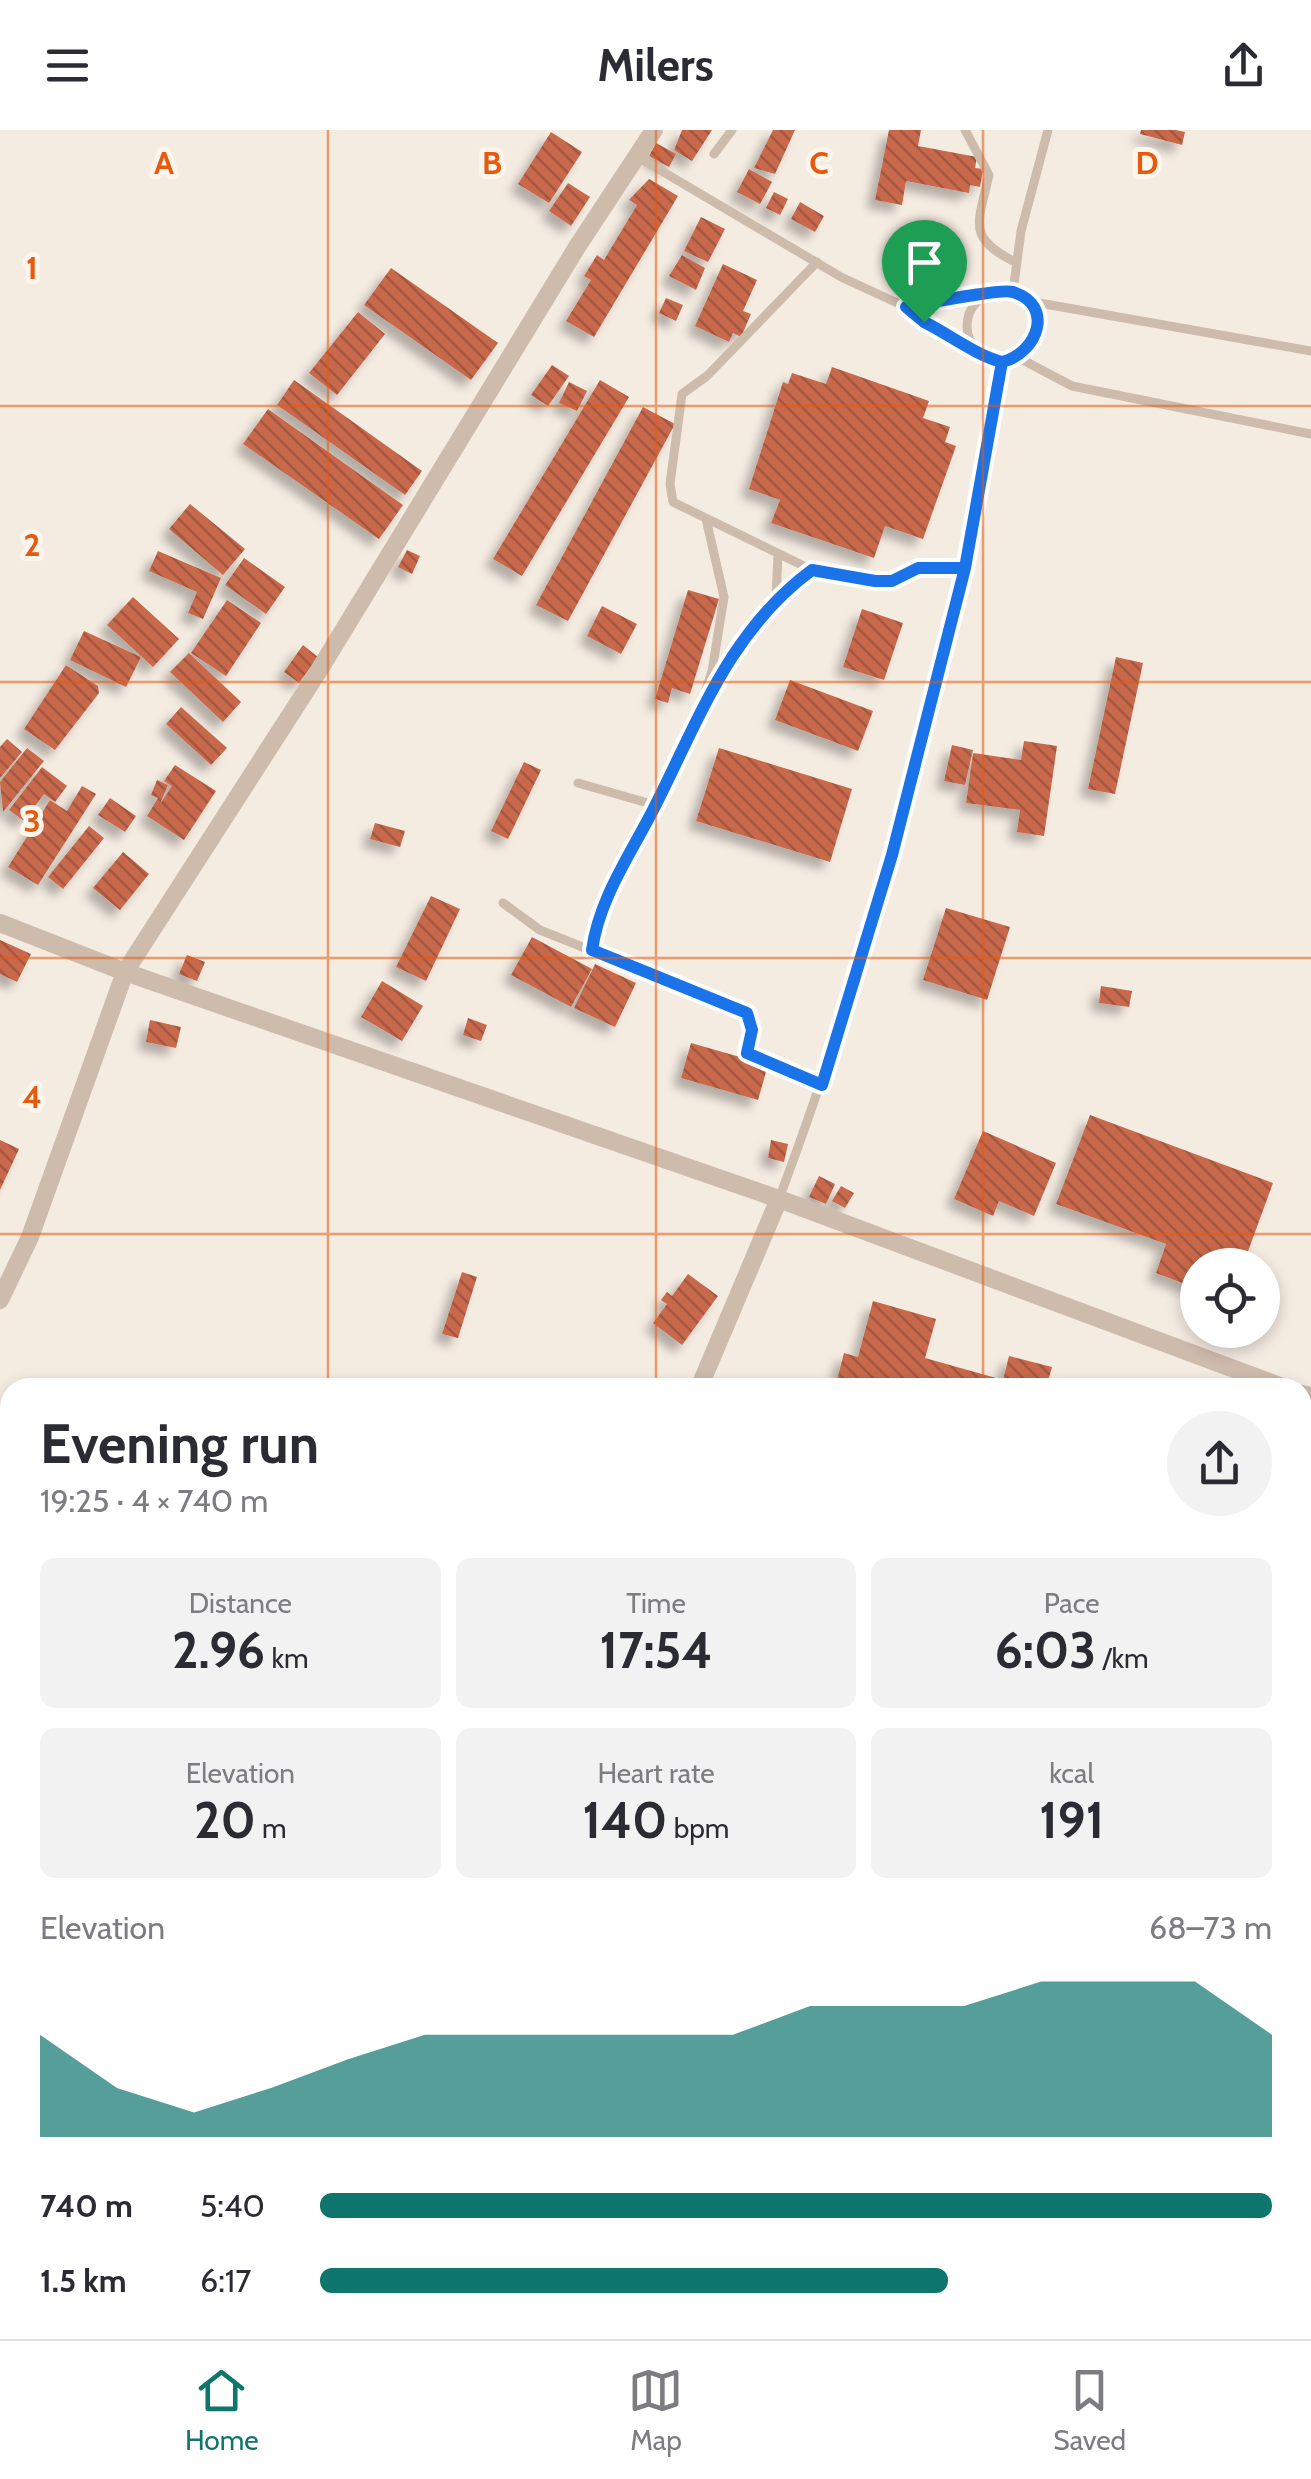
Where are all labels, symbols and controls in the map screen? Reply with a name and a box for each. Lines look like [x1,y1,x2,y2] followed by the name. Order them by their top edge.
[40,38,95,93] icon: menu
[597,38,714,92] text: Milers
[1216,38,1271,93] icon: share
[154,143,174,182] text: A
[482,143,502,182] text: B
[809,143,829,182] text: C
[1135,143,1159,182] text: D
[882,220,967,323] pin
[897,235,952,290] icon: arrive
[26,248,38,287] text: 1
[24,525,40,564] text: 2
[23,801,41,840] text: 3
[22,1077,42,1116] text: 4
[1180,1248,1280,1348] map controls
[1180,1248,1280,1348] button: locate
[40,1410,319,1477] text: Evening run
[1167,1411,1272,1516] button: share
[40,1481,268,1520] text: 19:25 · 4 × 740 m
[189,1586,292,1620] text: Distance
[626,1586,686,1620] text: Time
[1044,1586,1100,1620] text: Pace
[172,1620,265,1681] text: 2.96
[600,1620,712,1681] text: 17:54
[995,1620,1096,1681] text: 6:03
[265,1641,309,1675] text: km
[1096,1641,1149,1675] text: /km
[186,1756,295,1790] text: Elevation
[597,1756,715,1790] text: Heart rate
[1049,1756,1094,1790] text: kcal
[194,1790,256,1851] text: 20
[583,1790,667,1851] text: 140
[1039,1790,1104,1851] text: 191
[256,1811,287,1845] text: m
[667,1811,729,1845] text: bpm
[40,1908,165,1947] text: Elevation
[1149,1908,1272,1947] text: 68–73 m
[40,2186,133,2225] text: 740 m
[200,2186,265,2225] text: 5:40
[40,2261,127,2300] text: 1.5 km
[200,2261,251,2300] text: 6:17
[185,2363,259,2457] tab: Home
[628,2363,683,2457] tab: Map
[1053,2363,1126,2457] tab: Saved

